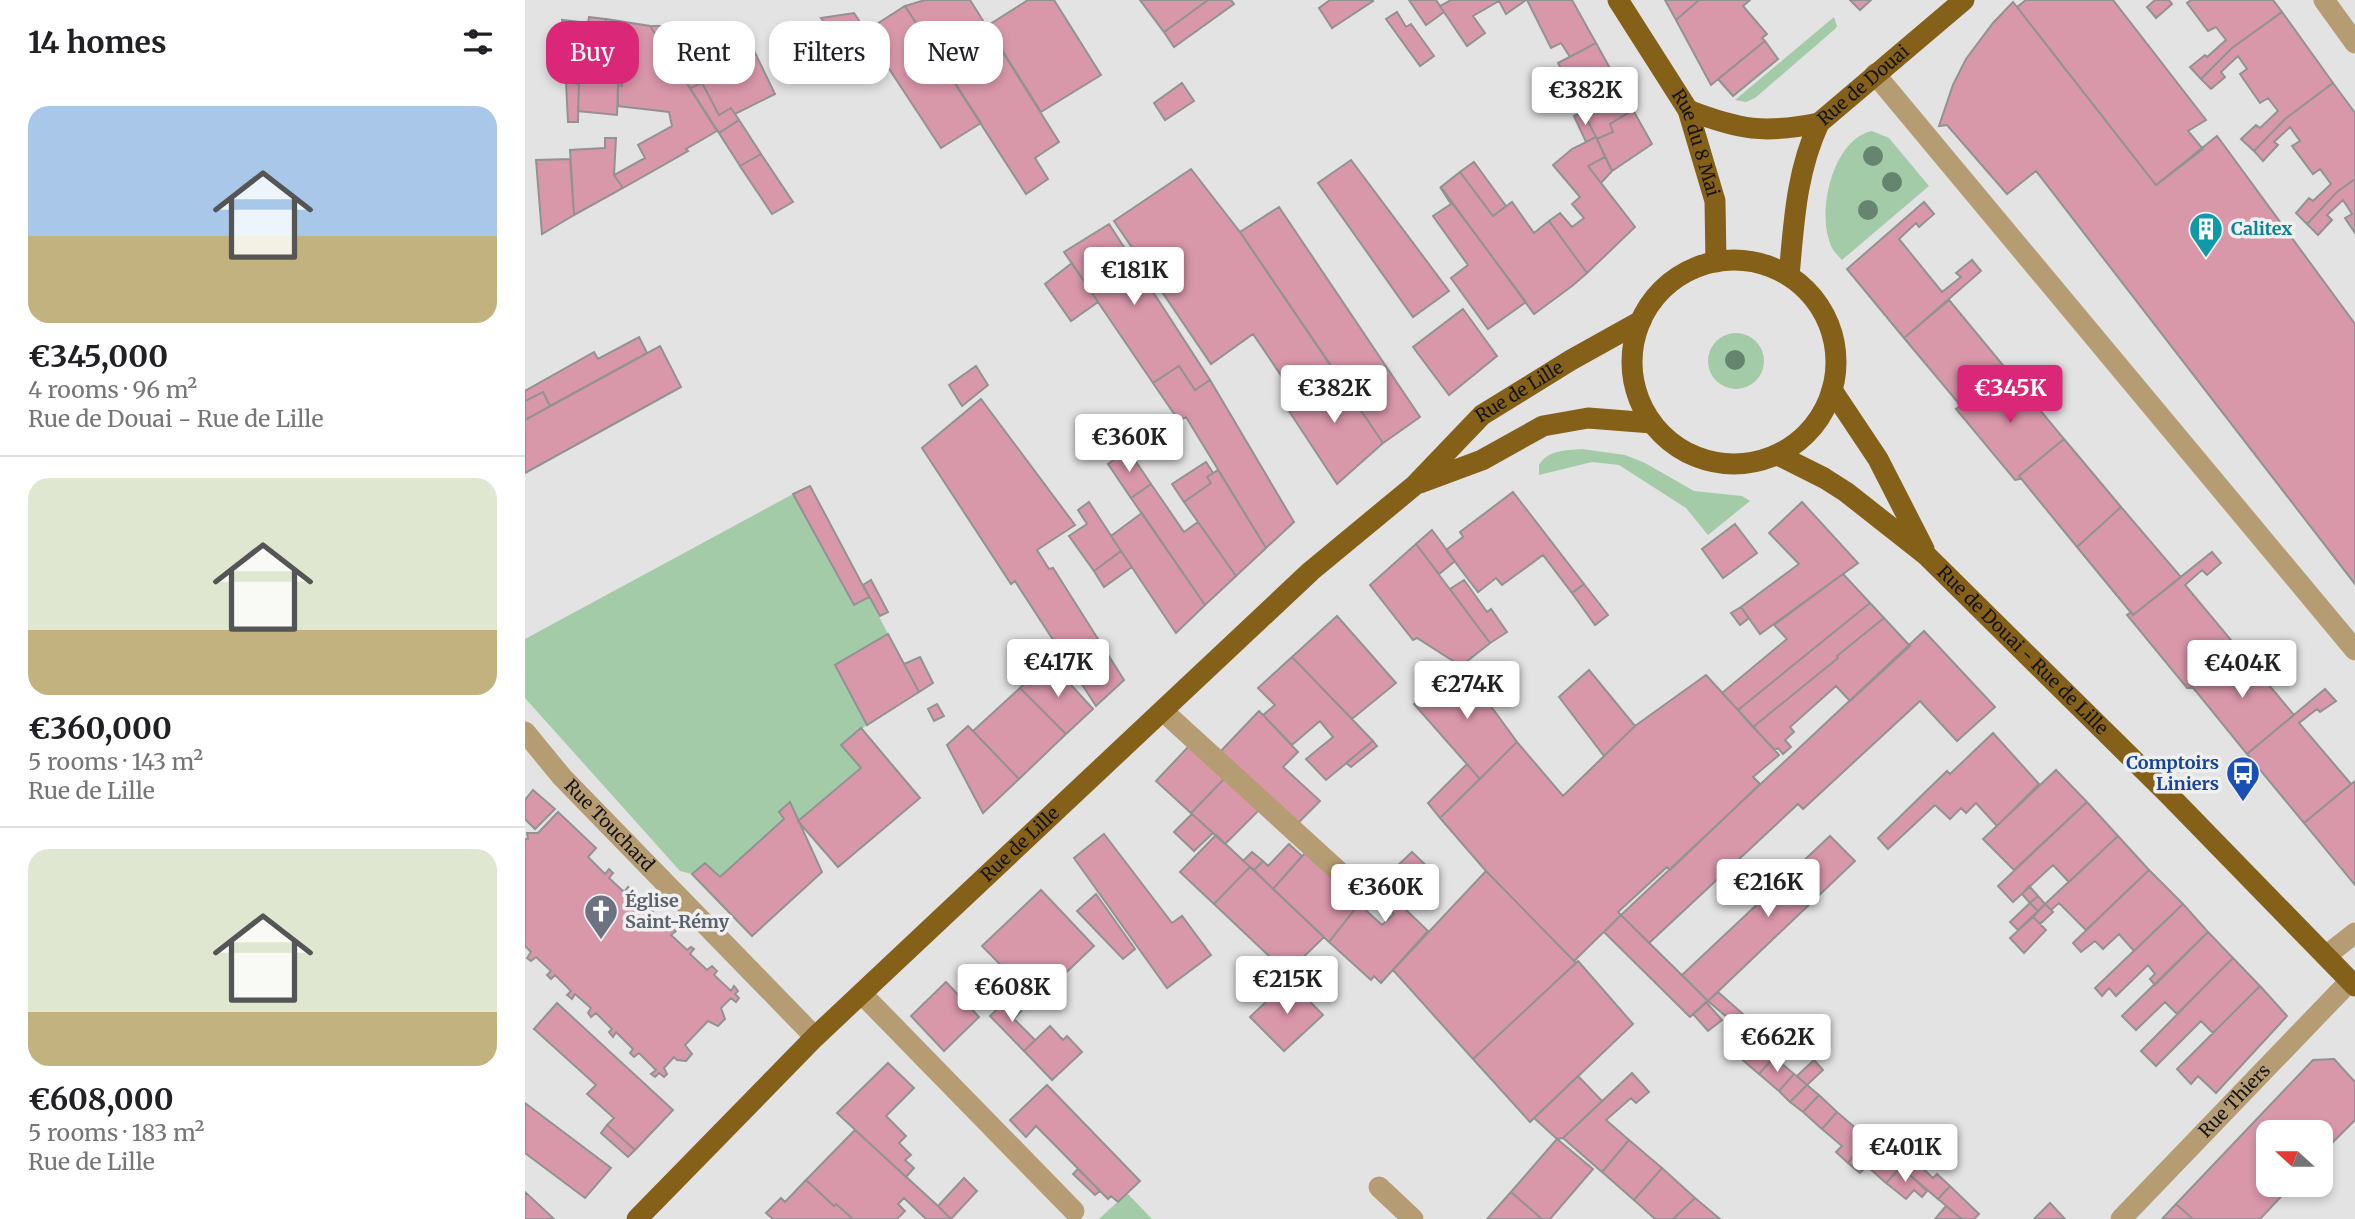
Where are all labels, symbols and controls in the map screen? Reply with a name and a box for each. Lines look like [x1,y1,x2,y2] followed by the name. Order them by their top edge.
[546,21,639,84] chip: Buy
[653,21,755,84] chip: Rent
[769,21,890,84] chip: Filters
[904,21,1003,84] chip: New
[28,23,166,61] text: 14 homes
[459,23,497,61] icon: filters
[1813,39,1914,130] street label: Rue de Douai
[1536,68,1634,127] pin: €382K
[1548,75,1622,104] text: €382K
[1667,85,1725,199] street label: Rue du 8 Mai
[200,152,326,278] icon: home
[2187,210,2225,259] building icon: Calitex
[2231,217,2292,240] place label: Calitex
[1085,247,1183,307] pin: €181K
[1100,255,1168,284] text: €181K
[28,337,168,375] text: €345,000
[1471,356,1567,427] street label: Rue de Lille
[1285,366,1383,425] pin: €382K
[1961,366,2059,425] pin: €345K
[1297,373,1371,402] text: €382K
[1973,373,2047,402] text: €345K
[28,375,197,404] text: 4 rooms · 96 m²
[28,404,323,433] text: Rue de Douai - Rue de Lille
[1080,414,1178,474] pin: €360K
[1091,422,1167,451] text: €360K
[200,524,326,650] icon: home
[1932,560,2113,739] street label: Rue de Douai - Rue de Lille
[1009,640,1107,699] pin: €417K
[2193,640,2291,700] pin: €404K
[1023,647,1093,676] text: €417K
[2203,648,2281,677] text: €404K
[1418,662,1516,721] pin: €274K
[1431,669,1503,698] text: €274K
[28,709,172,747] text: €360,000
[28,747,203,776] text: 5 rooms · 143 m²
[2126,751,2219,795] place label: Comptoirs Liniers
[2224,754,2262,803] bus stop icon: Comptoirs Liniers
[560,774,660,876] street label: Rue Touchard
[28,776,155,805] text: Rue de Lille
[976,802,1064,886] street label: Rue de Lille
[1719,860,1817,919] pin: €216K
[1336,864,1434,924] pin: €360K
[1733,867,1803,896] text: €216K
[1347,872,1423,901] text: €360K
[625,889,730,933] place label: Église Saint-Rémy
[582,892,620,941] church icon: Église Saint-Rémy
[200,895,326,1021] icon: home
[1238,956,1336,1016] pin: €215K
[963,964,1061,1024] pin: €608K
[1252,964,1322,993] text: €215K
[974,972,1050,1001] text: €608K
[1728,1014,1826,1074] pin: €662K
[1740,1022,1814,1051] text: €662K
[2194,1059,2275,1142] street label: Rue Thiers
[28,1080,174,1118] text: €608,000
[28,1118,204,1147] text: 5 rooms · 183 m²
[2256,1120,2333,1197] north arrow
[2256,1120,2333,1197] map controls
[1856,1124,1954,1184] pin: €401K
[1869,1132,1941,1161] text: €401K
[28,1147,155,1176] text: Rue de Lille

